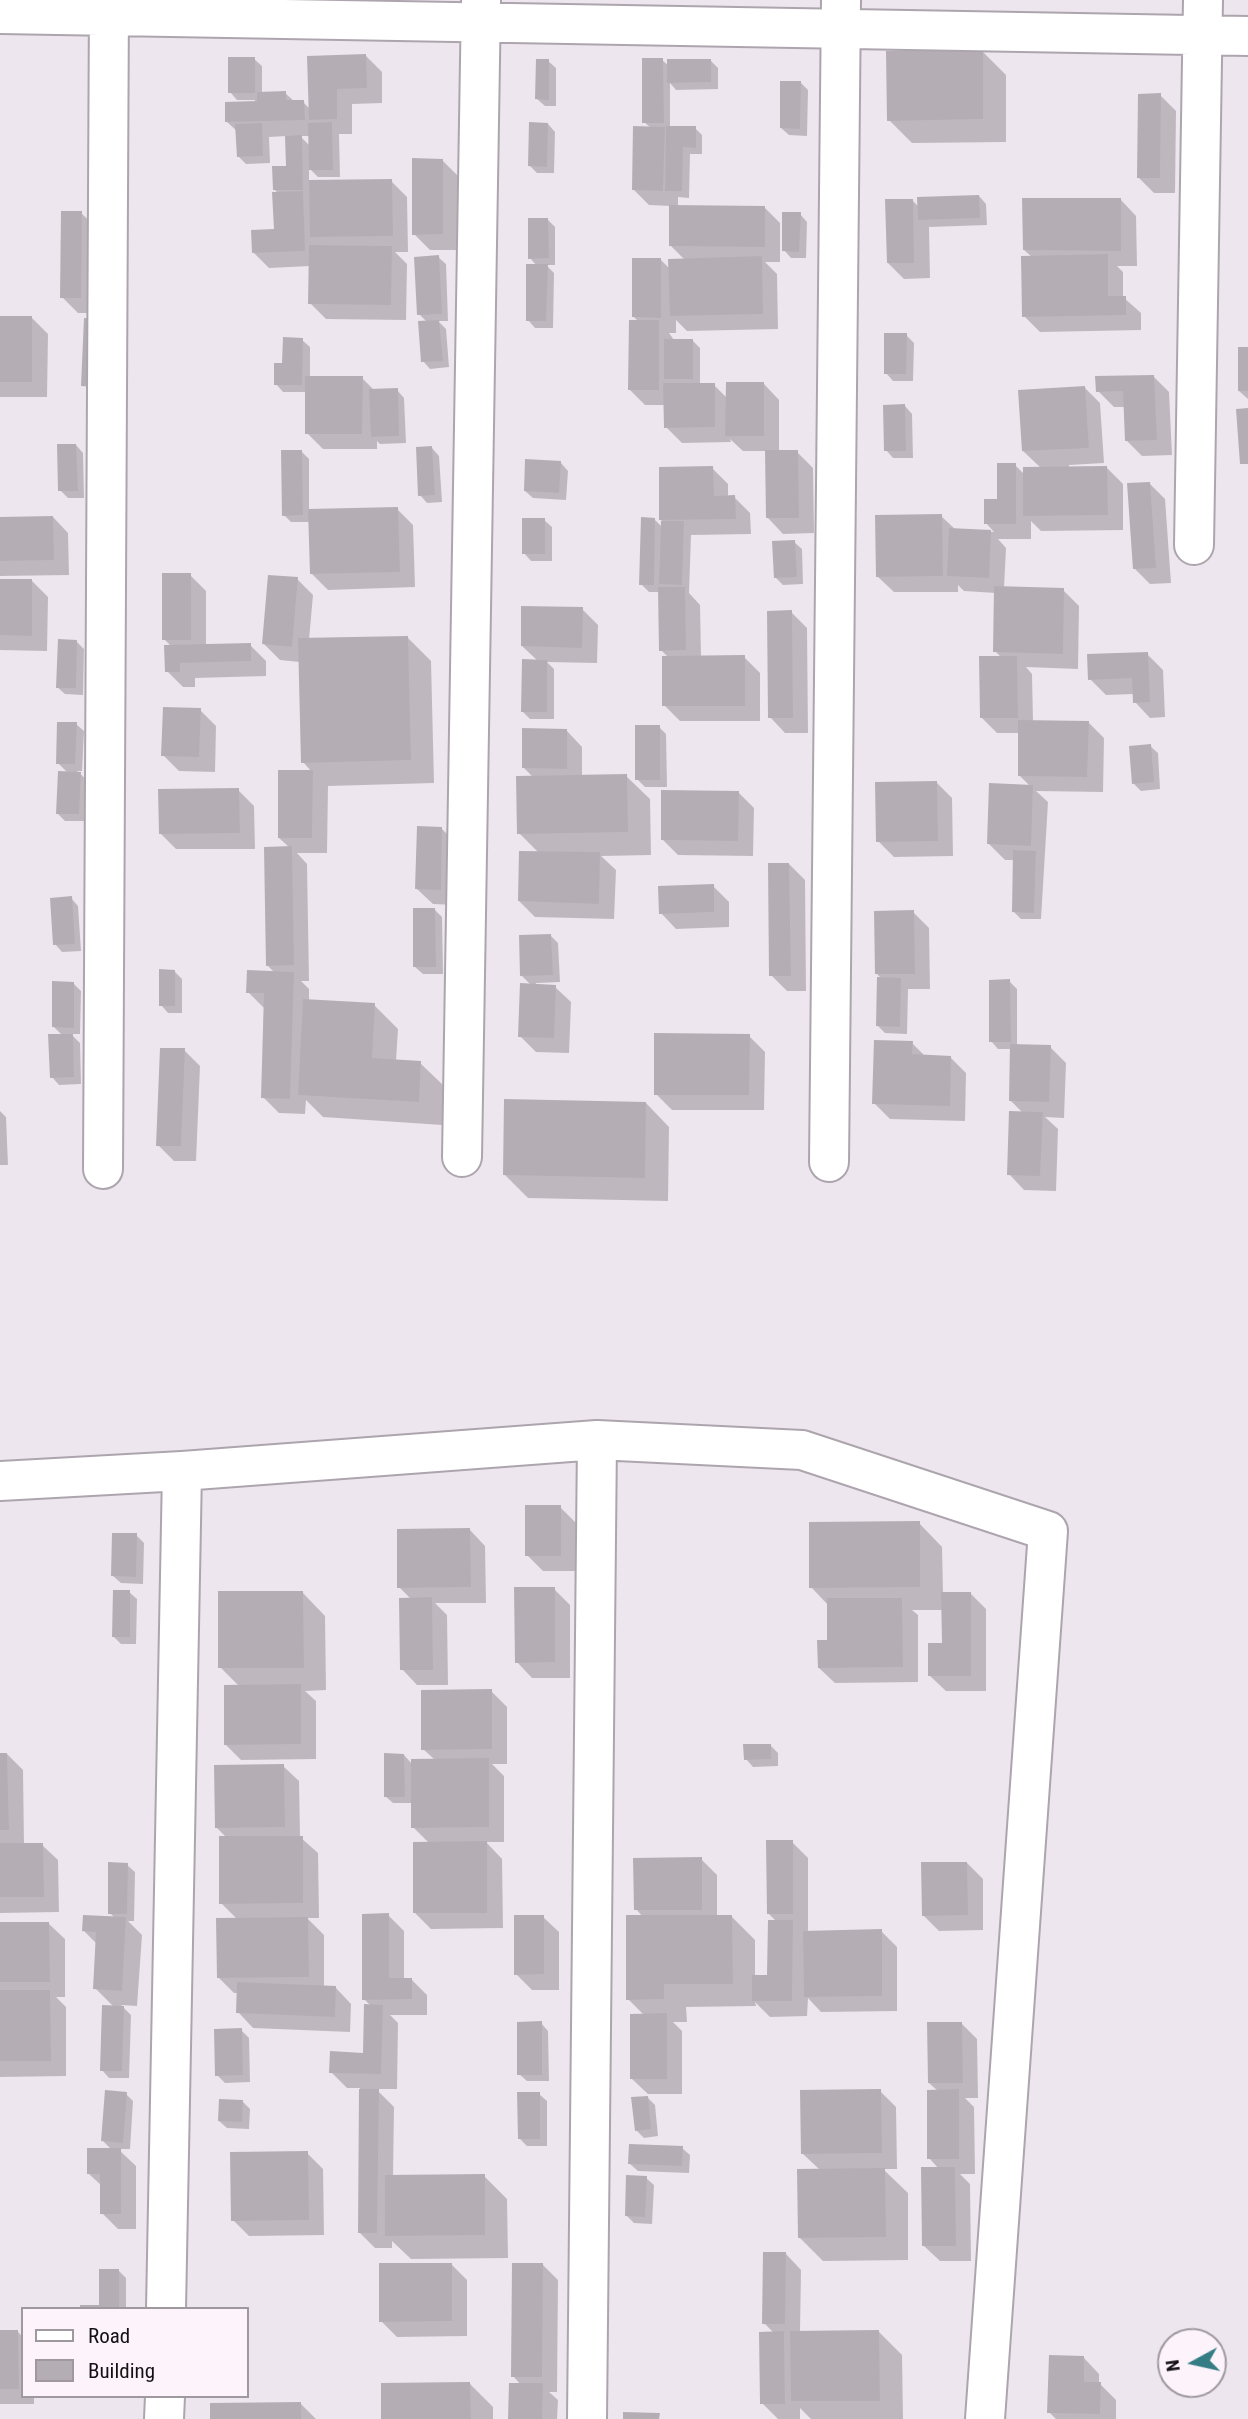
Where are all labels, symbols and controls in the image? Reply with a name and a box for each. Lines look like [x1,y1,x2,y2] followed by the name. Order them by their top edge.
[21,2307,248,2398] legend
[88,2324,130,2348] text: Road
[1157,2328,1227,2398] north arrow
[1160,2358,1185,2373] text: N
[88,2359,155,2383] text: Building

